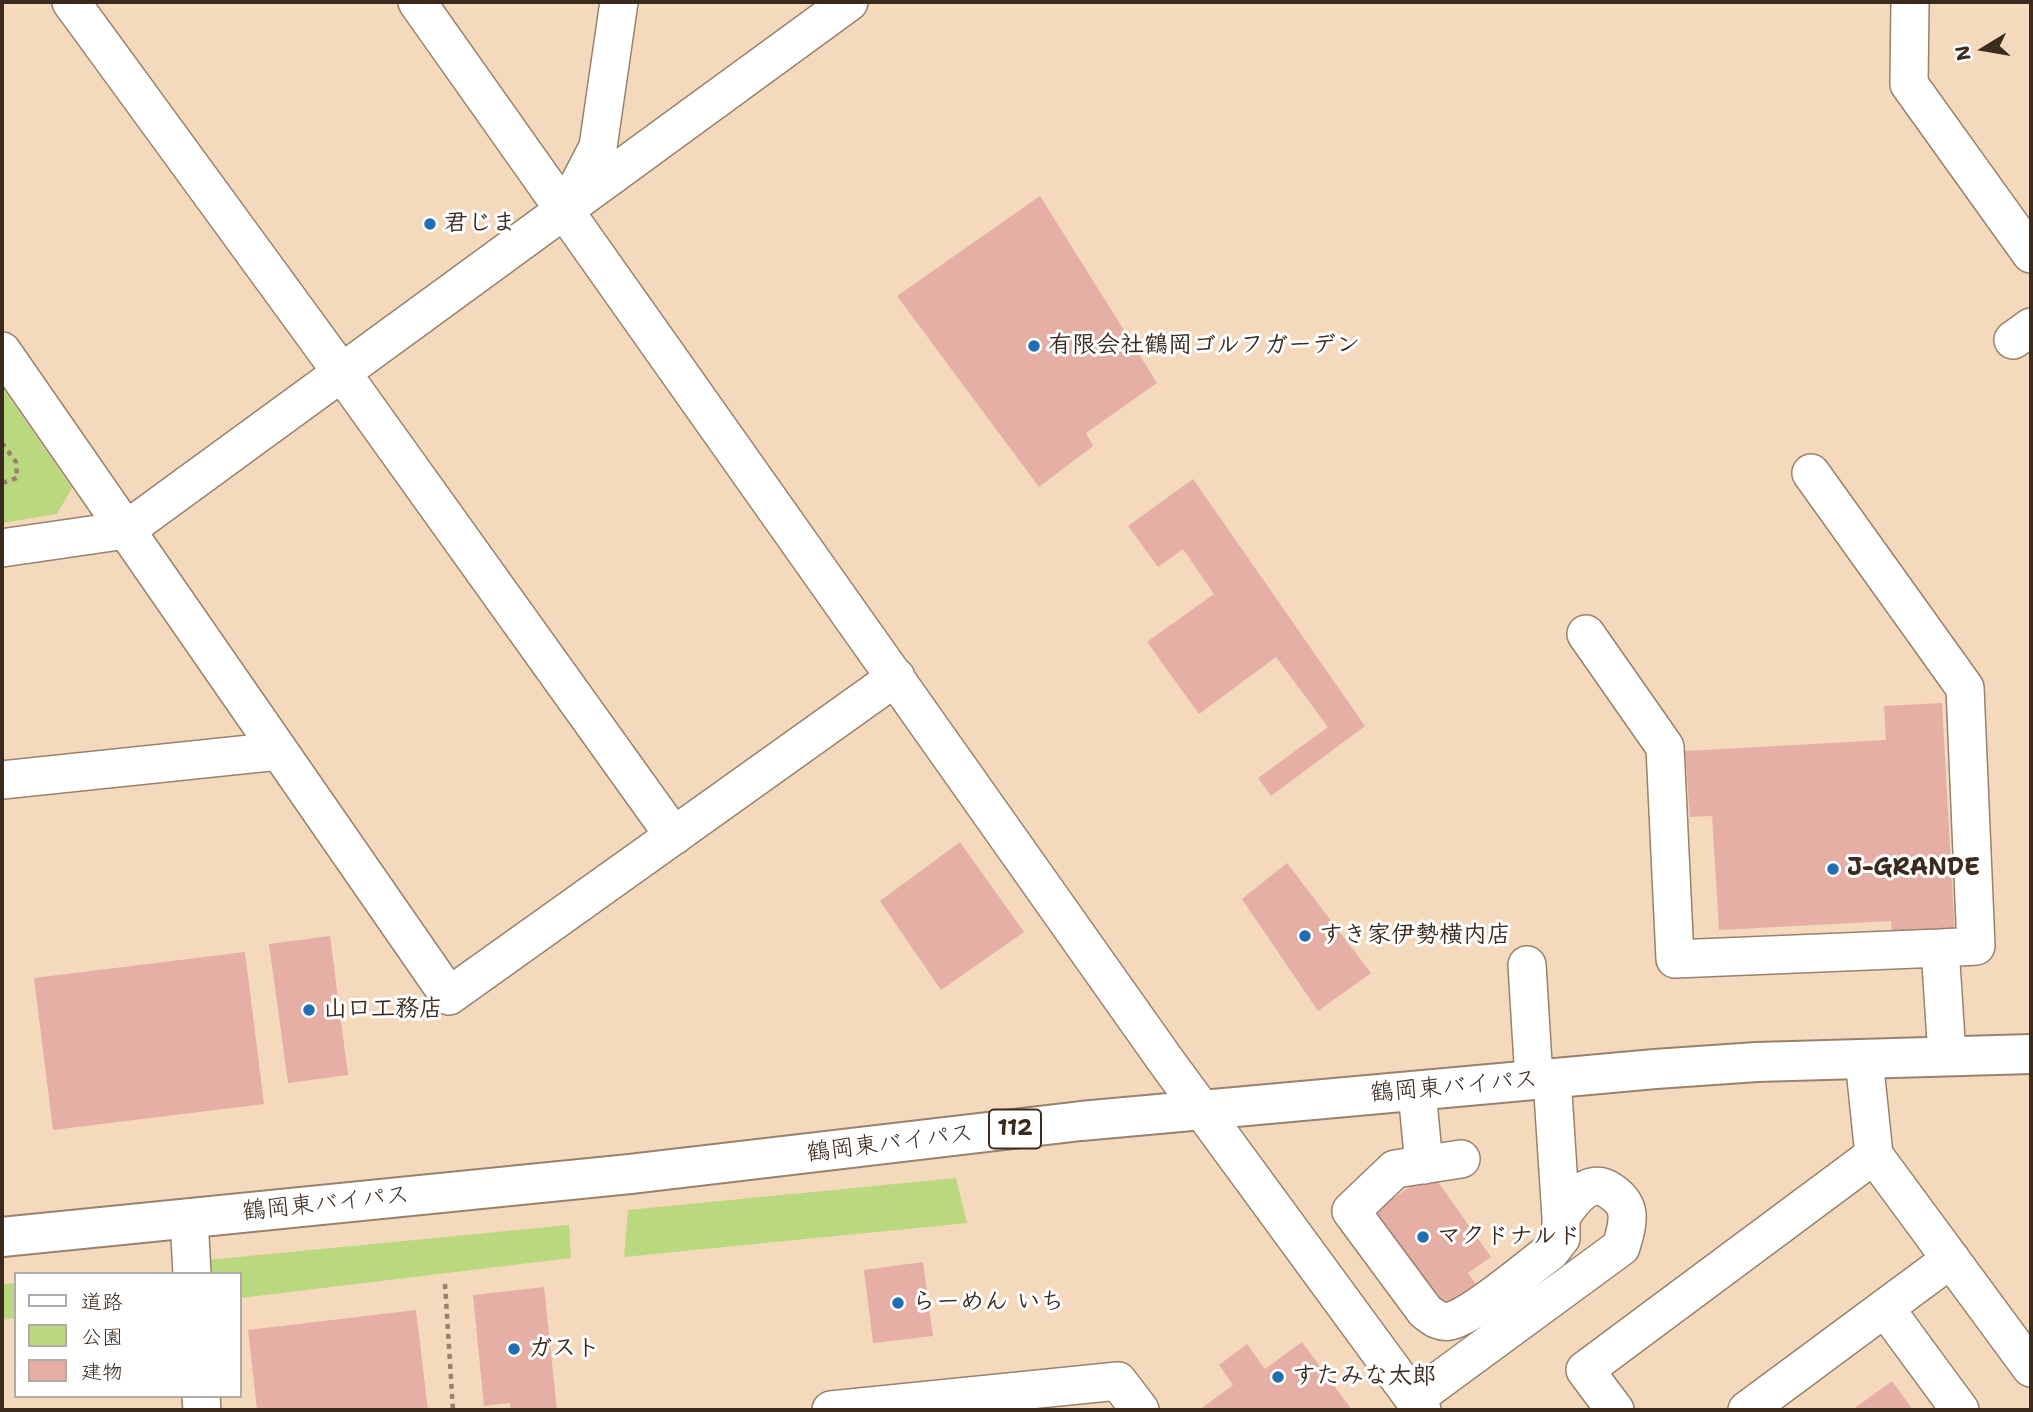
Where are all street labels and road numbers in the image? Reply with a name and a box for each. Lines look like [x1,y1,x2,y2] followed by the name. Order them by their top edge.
[1369,1065,1539,1109] street label: 鶴岡東バイパス
[989,1110,1041,1148] road number: 112
[805,1119,975,1169] street label: 鶴岡東バイパス
[241,1181,411,1227] street label: 鶴岡東バイパス

